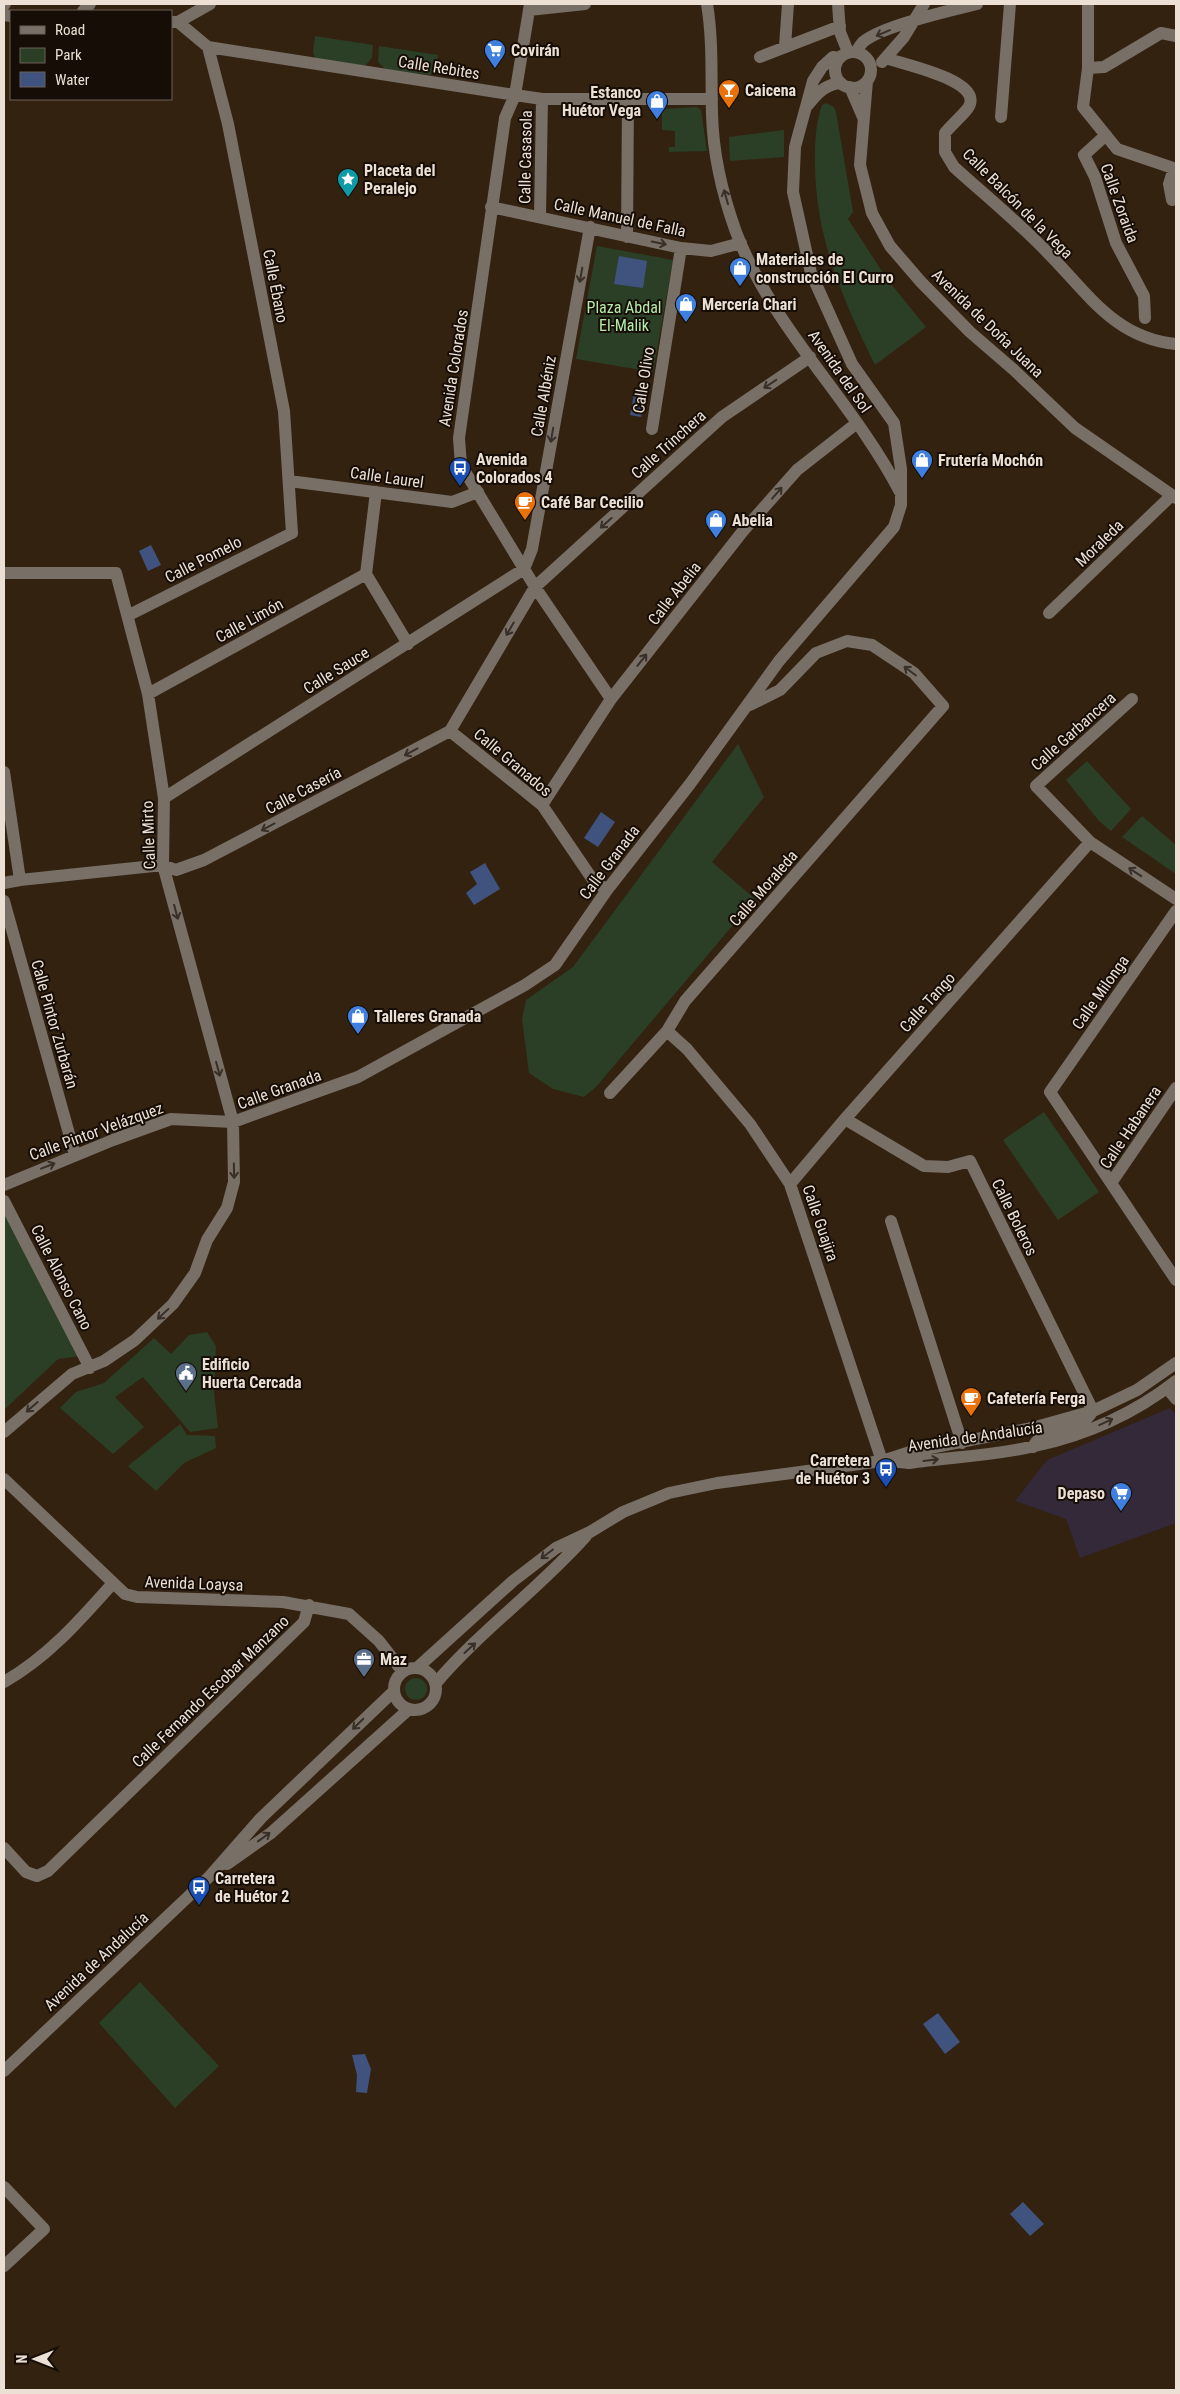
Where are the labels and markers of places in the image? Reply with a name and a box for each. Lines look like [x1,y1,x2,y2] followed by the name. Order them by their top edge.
[483,38,507,69] supermarket icon: Covirán
[511,41,560,60] place label: Covirán
[717,78,741,109] bar icon: Caicena
[745,81,797,100] place label: Caicena
[562,83,641,120] place label: Estanco Huétor Vega
[645,89,669,120] shop icon: Estanco Huétor Vega
[364,161,435,198] place label: Placeta del Peralejo
[336,167,360,198] place icon: Placeta del Peralejo
[756,250,894,287] place label: Materiales de construcción El Curro
[728,256,752,287] shop icon: Materiales de construcción El Curro
[674,292,698,323] shop icon: Mercería Chari
[702,295,797,314] place label: Mercería Chari
[910,448,934,479] shop icon: Frutería Mochón
[476,450,553,487] place label: Avenida Colorados 4
[938,451,1043,470] place label: Frutería Mochón
[448,456,472,487] bus stop icon: Avenida Colorados 4
[513,490,537,521] cafe icon: Café Bar Cecilio
[541,493,644,512] place label: Café Bar Cecilio
[704,508,728,539] shop icon: Abelia
[732,511,773,530] place label: Abelia
[346,1004,370,1035] shop icon: Talleres Granada
[374,1007,482,1026] place label: Talleres Granada
[202,1355,302,1392] place label: Edificio Huerta Cercada
[174,1361,198,1392] public building icon: Edificio Huerta Cercada
[959,1386,983,1417] cafe icon: Cafetería Ferga
[987,1389,1086,1408] place label: Cafetería Ferga
[796,1451,870,1488] place label: Carretera de Huétor 3
[874,1457,898,1488] bus stop icon: Carretera de Huétor 3
[1109,1481,1133,1512] supermarket icon: Depaso
[1058,1484,1105,1503] place label: Depaso
[352,1647,376,1678] office icon: Maz
[380,1650,407,1669] place label: Maz
[215,1869,289,1906] place label: Carretera de Huétor 2
[187,1875,211,1906] bus stop icon: Carretera de Huétor 2

